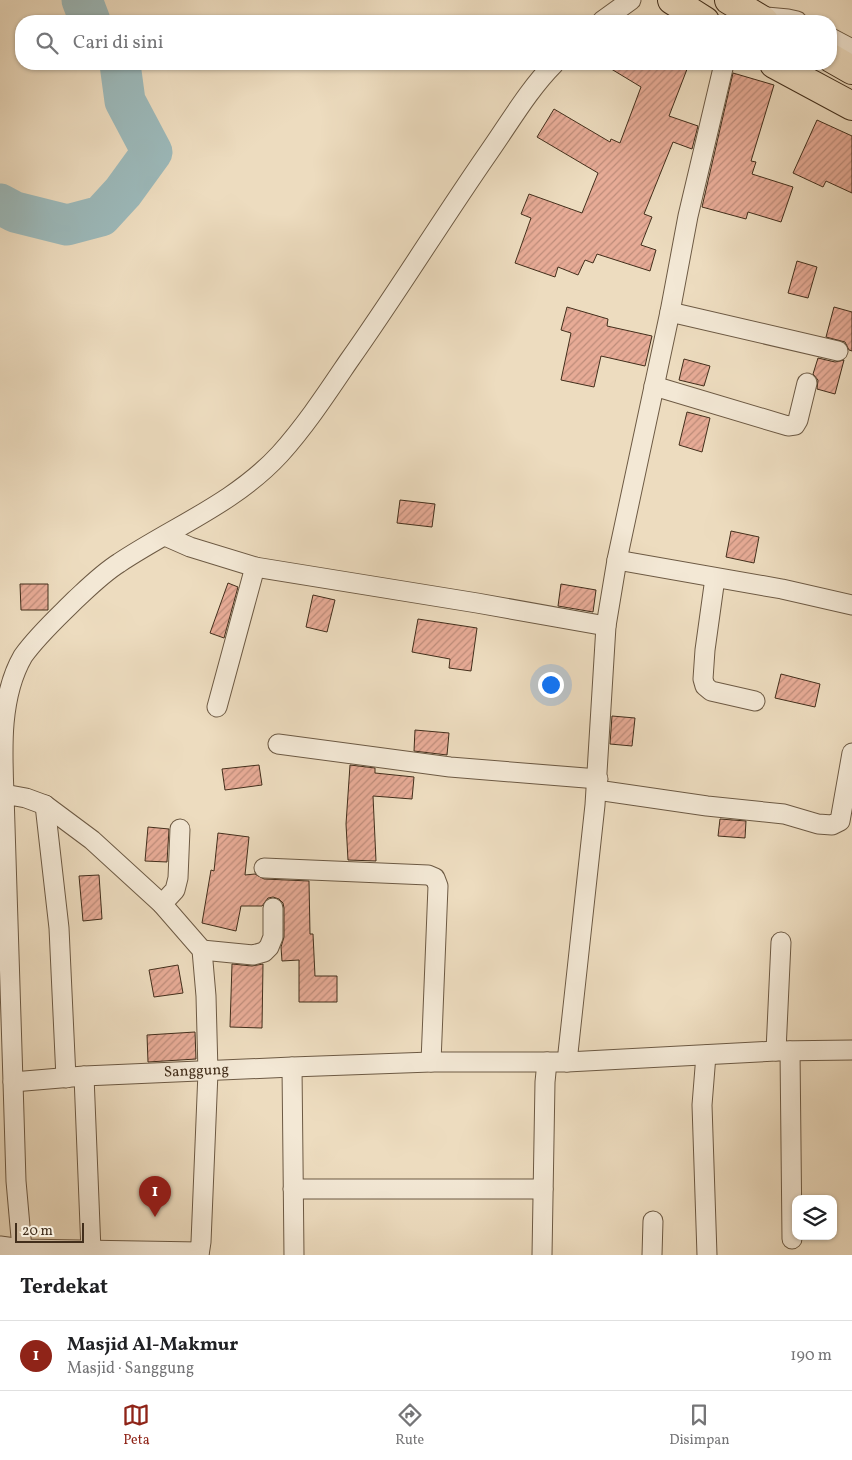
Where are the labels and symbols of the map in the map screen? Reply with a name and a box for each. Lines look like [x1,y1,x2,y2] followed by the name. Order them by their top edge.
[538,672,564,698] your location
[163,1059,230,1083] street label: Sanggung
[139,1176,171,1217] pin: 1
[15,1220,84,1243] scale bar

